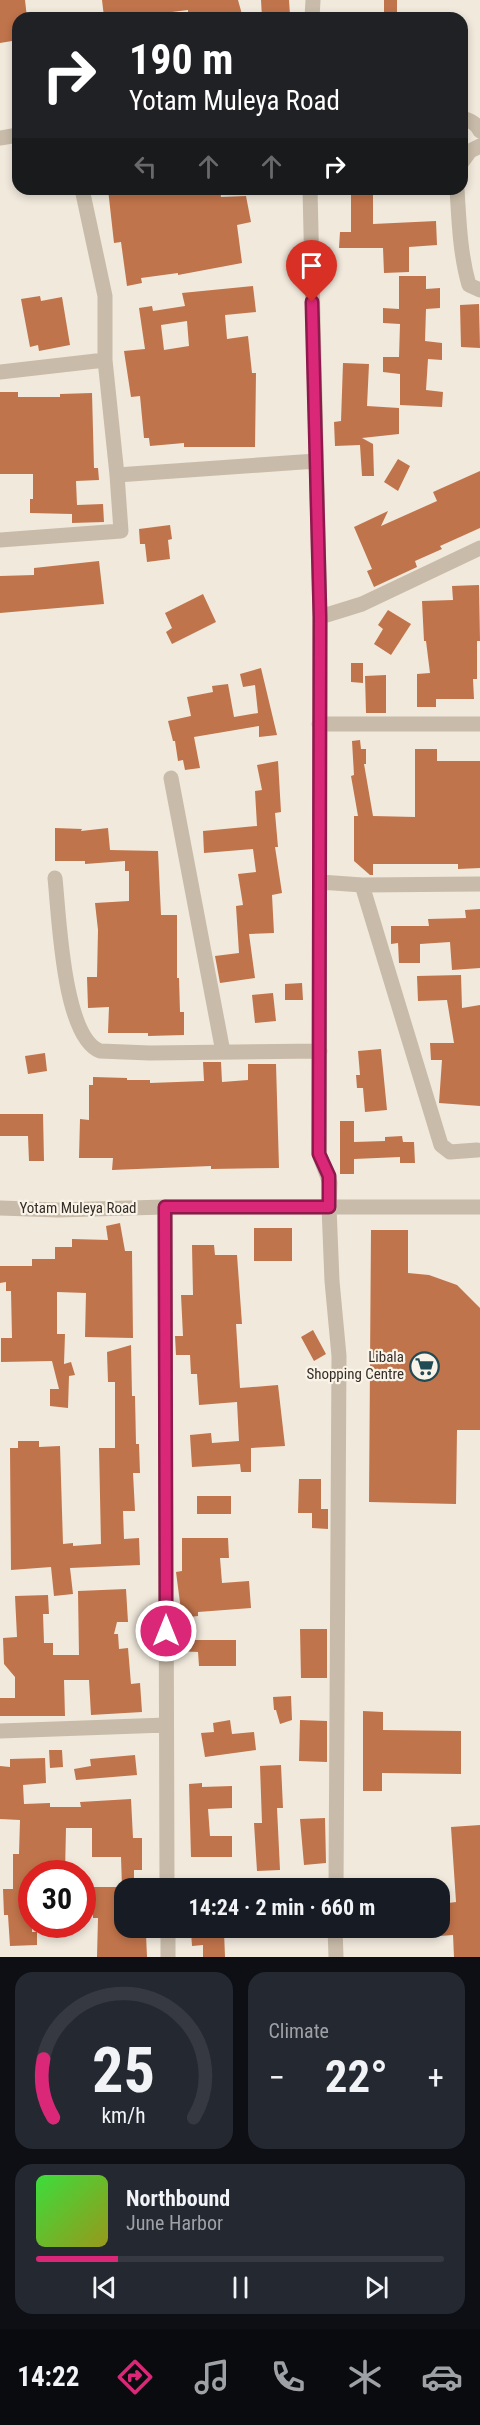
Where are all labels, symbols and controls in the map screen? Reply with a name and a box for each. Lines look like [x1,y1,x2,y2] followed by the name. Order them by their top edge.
[129,35,234,84] text: 190 m
[30,36,108,114] icon: right
[129,85,340,117] text: Yotam Muleya Road
[129,150,162,183] icon: left
[192,150,225,183] icon: ahead
[255,150,288,183] icon: ahead
[318,150,351,183] icon: right
[286,240,337,302] pin
[295,249,328,282] icon: arrive
[19,1199,137,1217] street label: Yotam Muleya Road
[306,1348,404,1383] place label: Libala Shopping Centre
[409,1350,441,1382] supermarket icon: Libala Shopping Centre
[134,1599,198,1663] position arrow
[18,1860,96,1938] speed limit sign: 30
[189,1895,375,1920] text: 14:24 · 2 min · 660 m
[269,2019,329,2043] text: Climate
[92,2034,155,2107] text: 25
[325,2050,388,2103] text: 22°
[269,2058,285,2097] text: −
[428,2058,444,2097] text: +
[102,2103,146,2128] text: km/h
[126,2186,230,2211] text: Northbound
[126,2211,223,2235] text: June Harbor
[88,2271,121,2304] icon: previous
[224,2271,257,2304] icon: pause
[360,2271,393,2304] icon: next
[114,2356,156,2398] icon: directions
[191,2356,233,2398] icon: music
[267,2356,309,2398] icon: phone
[344,2356,386,2398] icon: climate
[421,2356,463,2398] icon: car
[17,2361,79,2393] text: 14:22

